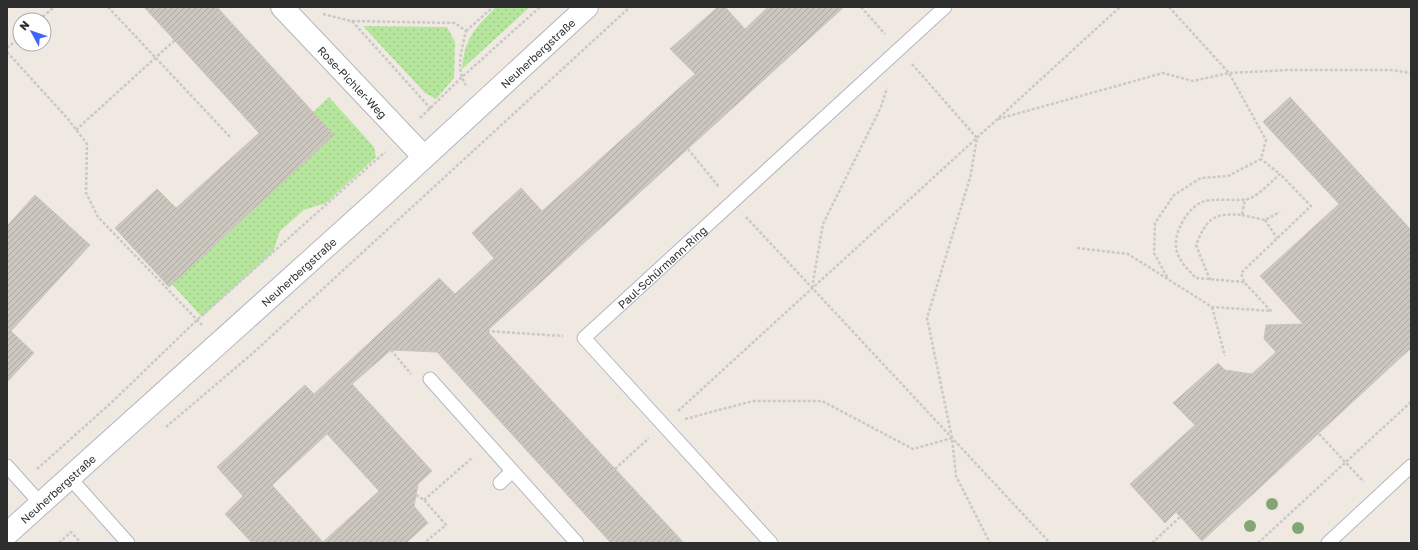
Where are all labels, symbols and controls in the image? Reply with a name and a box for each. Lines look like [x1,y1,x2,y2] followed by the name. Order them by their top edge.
[12,12,52,52] north arrow
[497,15,577,90] street label: Neuherbergstraße
[16,18,32,33] text: N
[316,43,390,120] street label: Rose-Pichler-Weg
[615,223,709,311] street label: Paul-Schürmann-Ring
[258,235,338,309] street label: Neuherbergstraße
[17,451,98,526] street label: Neuherbergstraße

